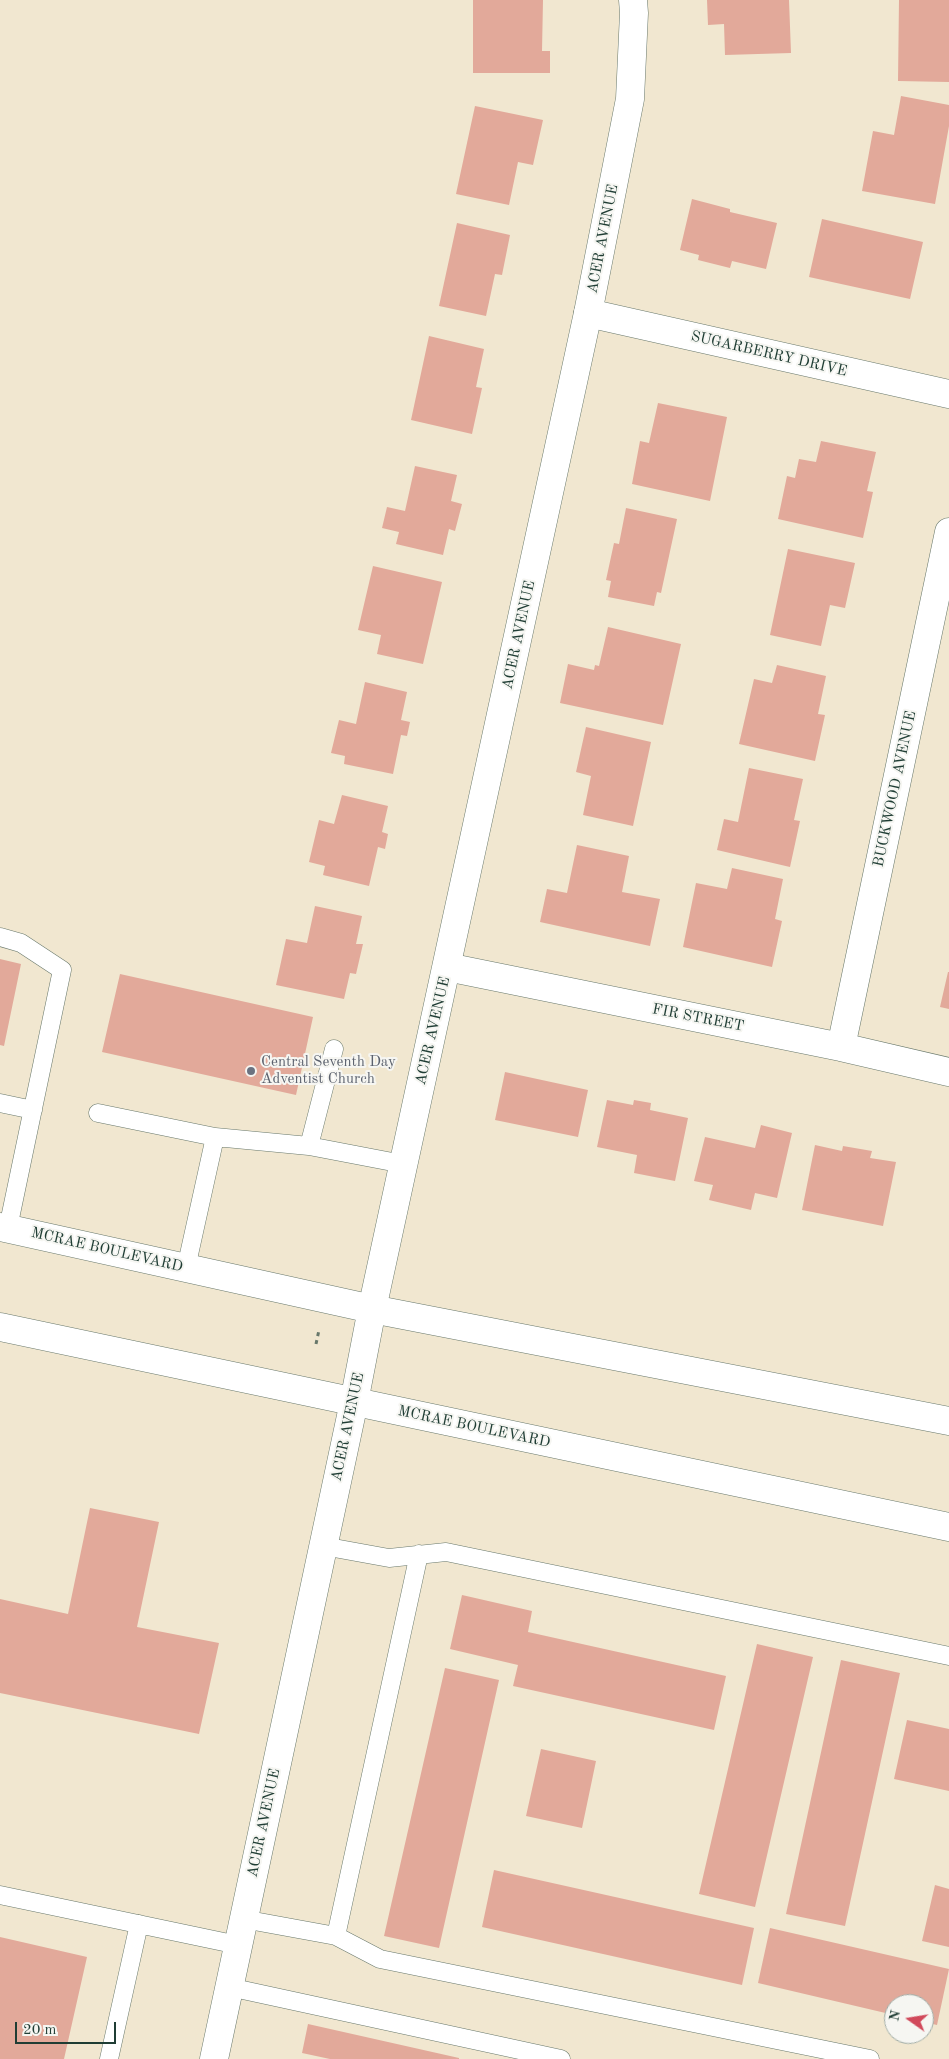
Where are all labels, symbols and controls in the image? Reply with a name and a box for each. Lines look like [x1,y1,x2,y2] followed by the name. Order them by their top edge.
[584,183,622,295] street label: ACER AVENUE
[689,327,849,381] street label: SUGARBERRY DRIVE
[499,579,539,691] street label: ACER AVENUE
[870,709,920,869] street label: BUCKWOOD AVENUE
[412,975,454,1087] street label: ACER AVENUE
[651,1000,745,1036] street label: FIR STREET
[261,1053,396,1088] place label: Central Seventh Day Adventist Church
[245,1065,257,1077] marker: Central Seventh Day Adventist Church
[29,1224,185,1276] street label: MCRAE BOULEVARD
[328,1371,368,1483] street label: ACER AVENUE
[396,1402,552,1452] street label: MCRAE BOULEVARD
[244,1767,284,1879] street label: ACER AVENUE
[884,1994,934,2044] north arrow
[887,2009,903,2023] text: N
[18,2012,119,2044] scale bar
[23,2023,57,2038] text: 20 m

